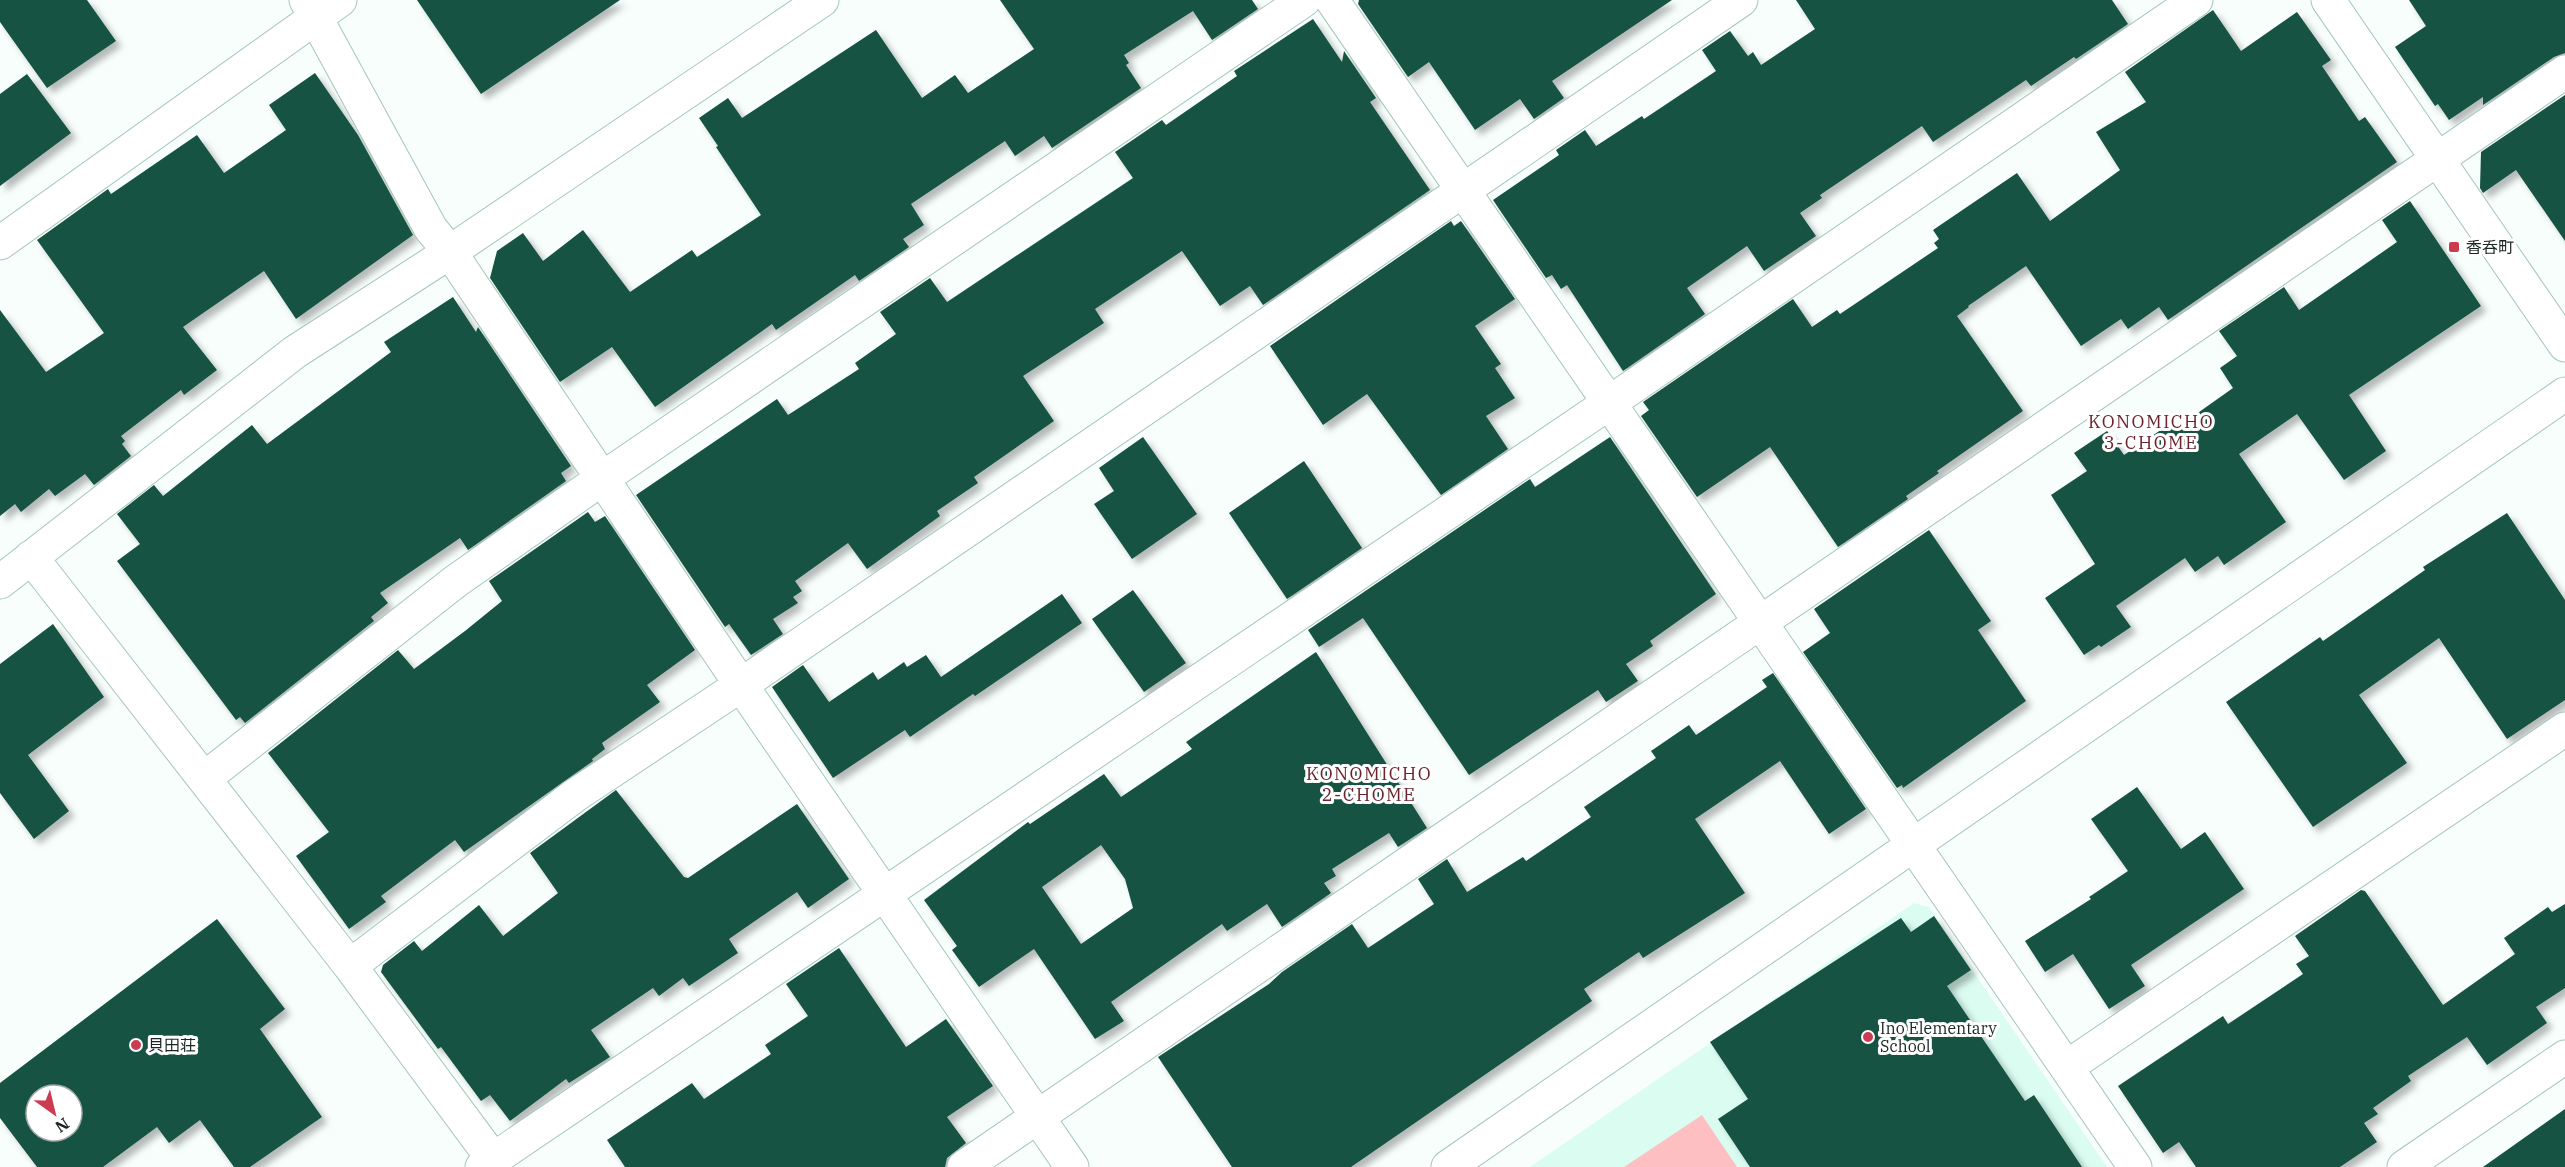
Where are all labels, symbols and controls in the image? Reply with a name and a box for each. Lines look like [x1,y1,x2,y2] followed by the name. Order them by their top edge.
[2466,237,2514,257] place label: 香呑町
[2447,240,2461,254] marker: 香呑町
[2088,410,2214,454] district label: KONOMICHO 3-CHOME
[1306,762,1432,806] district label: KONOMICHO 2-CHOME
[1880,1018,1997,1056] place label: Ino Elementary School
[1861,1030,1875,1044] marker: Ino Elementary School
[148,1035,196,1055] place label: 貝田荘
[129,1038,143,1052] marker: 貝田荘
[24,1083,84,1143] north arrow
[52,1114,73,1137] text: N

